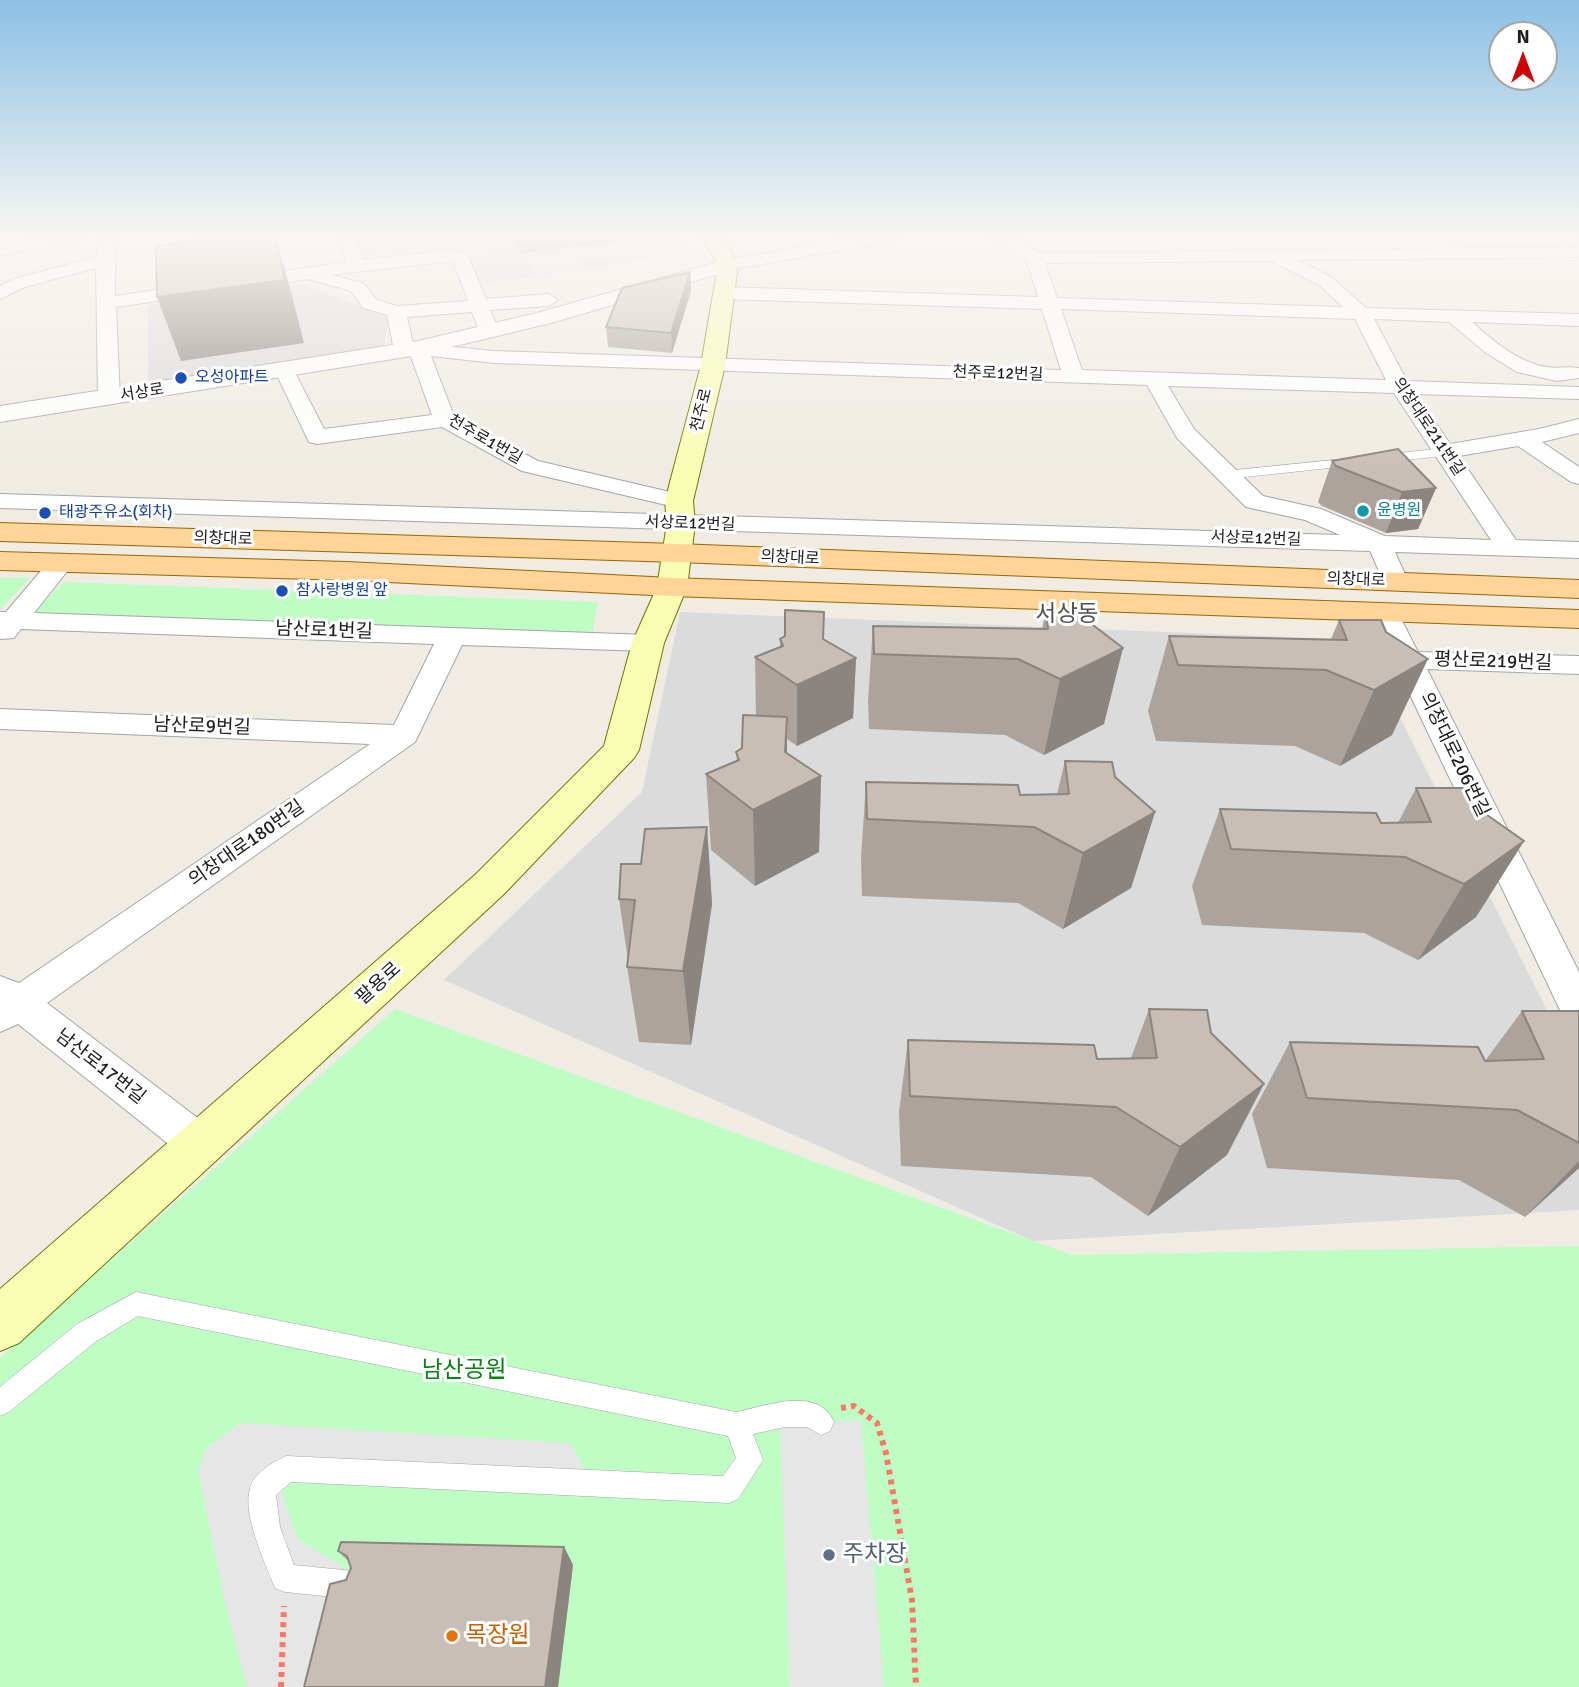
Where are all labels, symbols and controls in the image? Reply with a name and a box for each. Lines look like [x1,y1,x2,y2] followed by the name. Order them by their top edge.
[1488,21,1558,91] north arrow
[1516,25,1530,49] text: N
[952,363,1044,385] street label: 천주로12번길
[195,368,269,388] place label: 오성아파트
[173,370,189,386] marker: 오성아파트
[1388,374,1468,480] street label: 의창대로211번길
[119,380,165,406] street label: 서상로
[687,386,717,434] street label: 천주로
[445,411,525,469] street label: 천주로1번길
[1377,501,1421,521] place label: 윤병원
[59,503,173,523] place label: 태광주유소(회차)
[1355,503,1371,519] marker: 윤병원
[37,505,53,521] marker: 태광주유소(회차)
[644,513,736,535] street label: 서상로12번길
[193,528,253,550] street label: 의창대로
[1210,528,1302,550] street label: 서상로12번길
[760,547,820,569] street label: 의창대로
[1326,569,1386,591] street label: 의창대로
[296,581,388,601] place label: 참사랑병원 앞
[274,583,290,599] marker: 참사랑병원 앞
[1035,601,1099,629] district label: 서상동
[275,618,373,644] street label: 남산로1번길
[1434,649,1552,675] street label: 평산로219번길
[1414,689,1494,821] street label: 의창대로206번길
[153,714,251,740] street label: 남산로9번길
[185,796,309,892] street label: 의창대로180번길
[352,958,406,1010] street label: 팔용로
[50,1025,150,1109] street label: 남산로17번길
[422,1357,506,1385] park label: 남산공원
[843,1541,906,1569] place label: 주차장
[821,1547,837,1563] marker: 주차장
[466,1622,529,1650] place label: 목장원
[444,1628,460,1644] marker: 목장원

